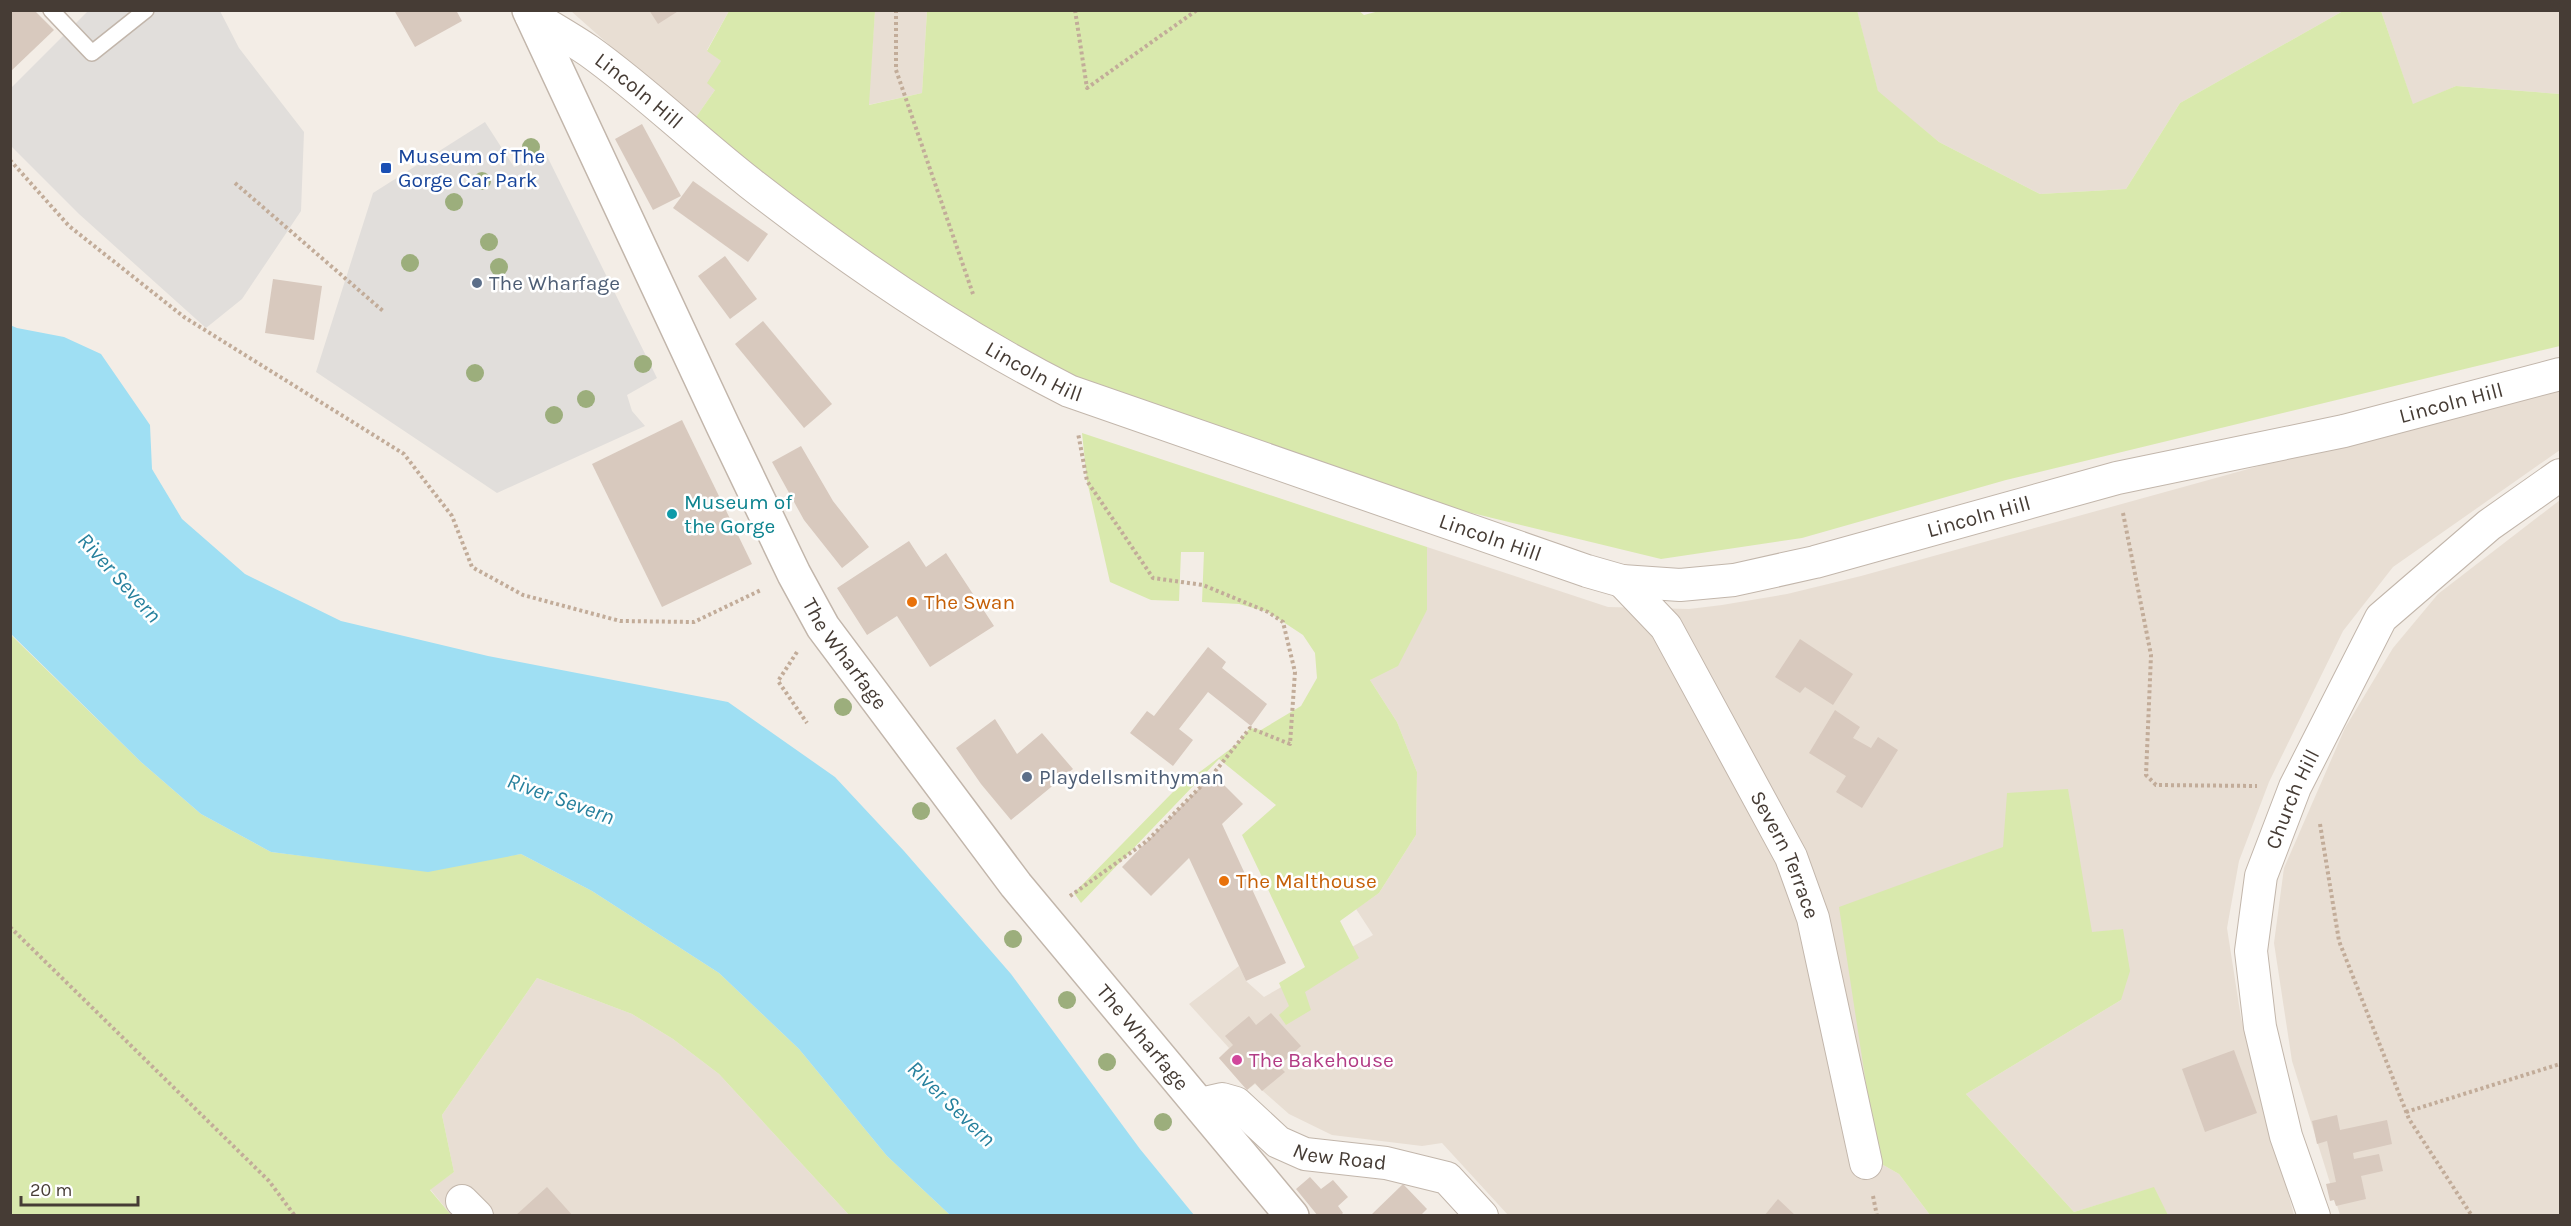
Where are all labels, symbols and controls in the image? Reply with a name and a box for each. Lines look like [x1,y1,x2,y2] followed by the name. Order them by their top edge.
[590,47,688,134] street label: Lincoln Hill
[398,144,545,192] place label: Museum of The Gorge Car Park
[379,161,393,175] marker: Museum of The Gorge Car Park
[489,271,620,295] place label: The Wharfage
[470,276,484,290] marker: The Wharfage
[981,336,1086,407] street label: Lincoln Hill
[2396,378,2506,428] street label: Lincoln Hill
[684,490,793,538] place label: Museum of the Gorge
[1924,491,2033,542] street label: Lincoln Hill
[665,507,679,521] marker: Museum of the Gorge
[1436,509,1545,566] street label: Lincoln Hill
[72,527,166,628] water label: River Severn
[924,590,1015,614] place label: The Swan
[798,594,892,714] street label: The Wharfage
[905,595,919,609] marker: The Swan
[2260,745,2324,853] street label: Church Hill
[1039,765,1224,789] place label: Playdellsmithyman
[503,768,618,830] water label: River Severn
[1020,770,1034,784] marker: Playdellsmithyman
[1745,787,1824,922] street label: Severn Terrace
[1236,869,1377,893] place label: The Malthouse
[1217,874,1231,888] marker: The Malthouse
[1092,979,1194,1095] street label: The Wharfage
[1249,1048,1394,1072] place label: The Bakehouse
[1230,1053,1244,1067] marker: The Bakehouse
[902,1055,1001,1152] water label: River Severn
[1289,1138,1388,1175] street label: New Road
[21,1169,138,1207] scale bar
[30,1179,72,1201] text: 20 m

